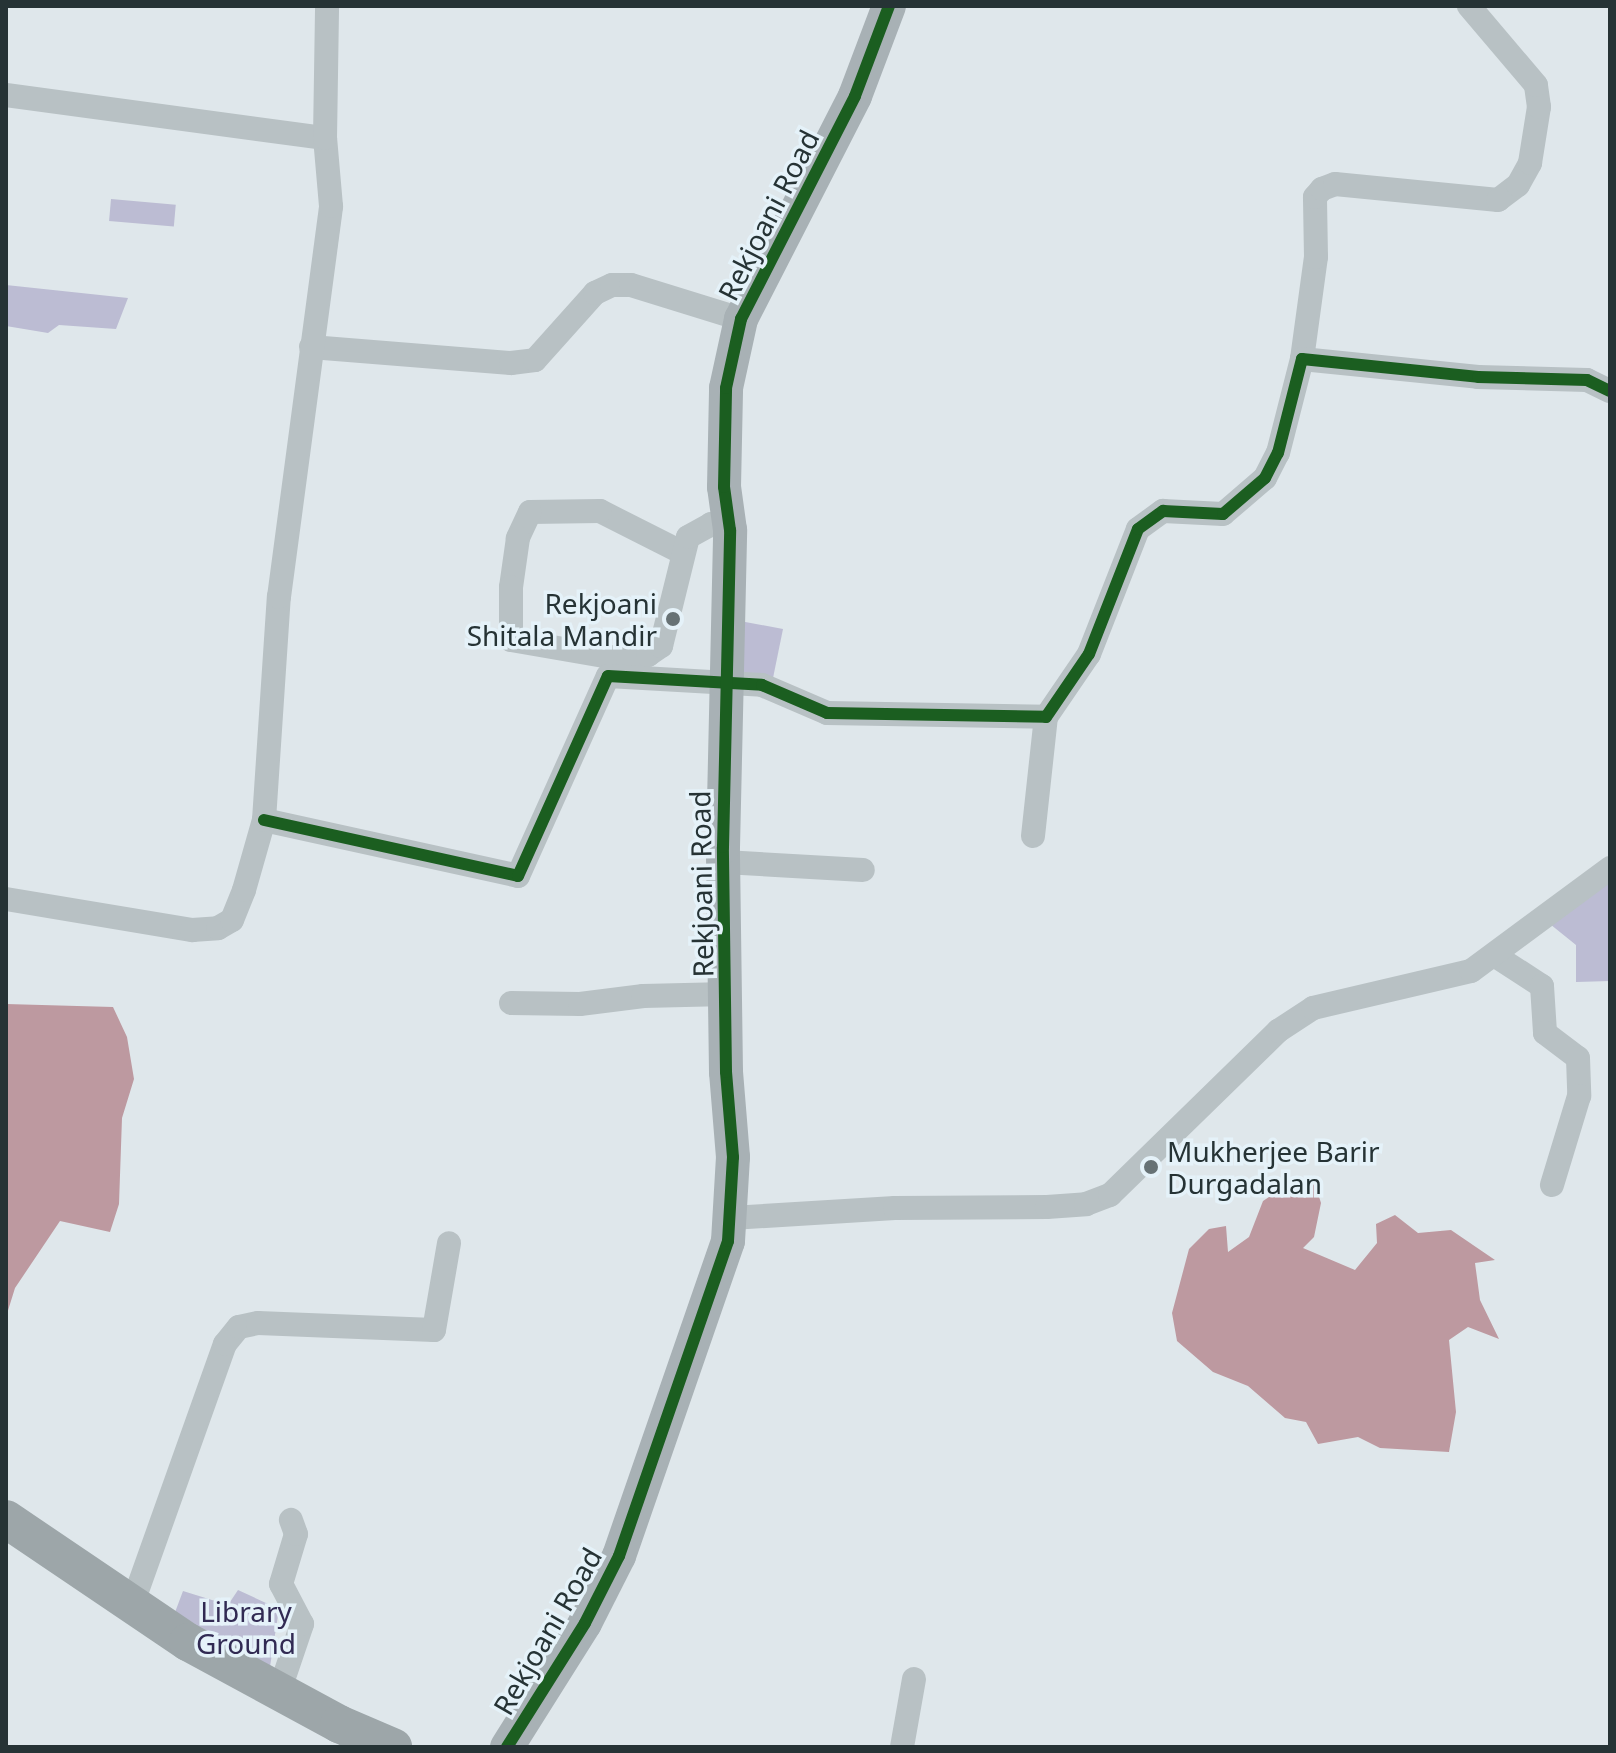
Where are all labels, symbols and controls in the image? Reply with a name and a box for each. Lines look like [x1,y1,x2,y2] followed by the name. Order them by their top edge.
[711,124,825,306] street label: Rekjoani Road
[467,586,657,652] place label: Rekjoani Shitala Mandir
[664,610,682,628] marker: Rekjoani Shitala Mandir
[683,790,719,978] street label: Rekjoani Road
[1167,1134,1380,1200] place label: Mukherjee Barir Durgadalan
[1142,1158,1160,1176] marker: Mukherjee Barir Durgadalan
[486,1542,608,1720] street label: Rekjoani Road
[196,1594,296,1660] park label: Library Ground

